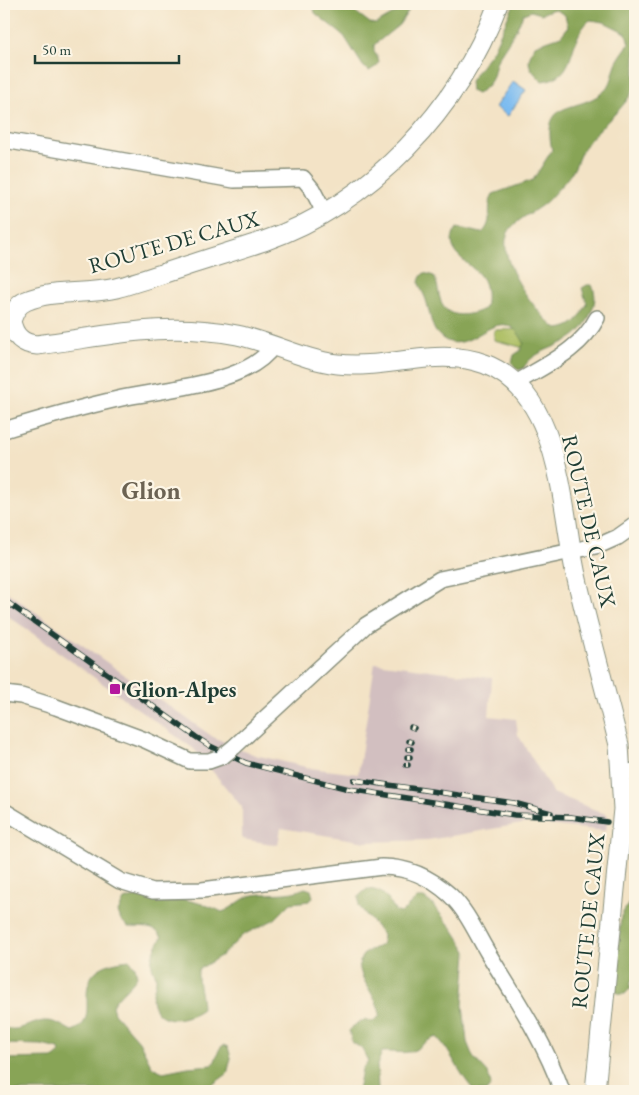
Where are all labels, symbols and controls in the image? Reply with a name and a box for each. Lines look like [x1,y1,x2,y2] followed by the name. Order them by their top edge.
[35,32,179,64] scale bar
[42,40,71,59] text: 50 m
[85,204,263,280] street label: ROUTE DE CAUX
[555,432,623,611] street label: ROUTE DE CAUX
[121,474,181,506] district label: Glion
[126,675,236,704] place label: Glion-Alpes
[108,682,122,696] marker: Glion-Alpes
[564,831,612,1010] street label: ROUTE DE CAUX

